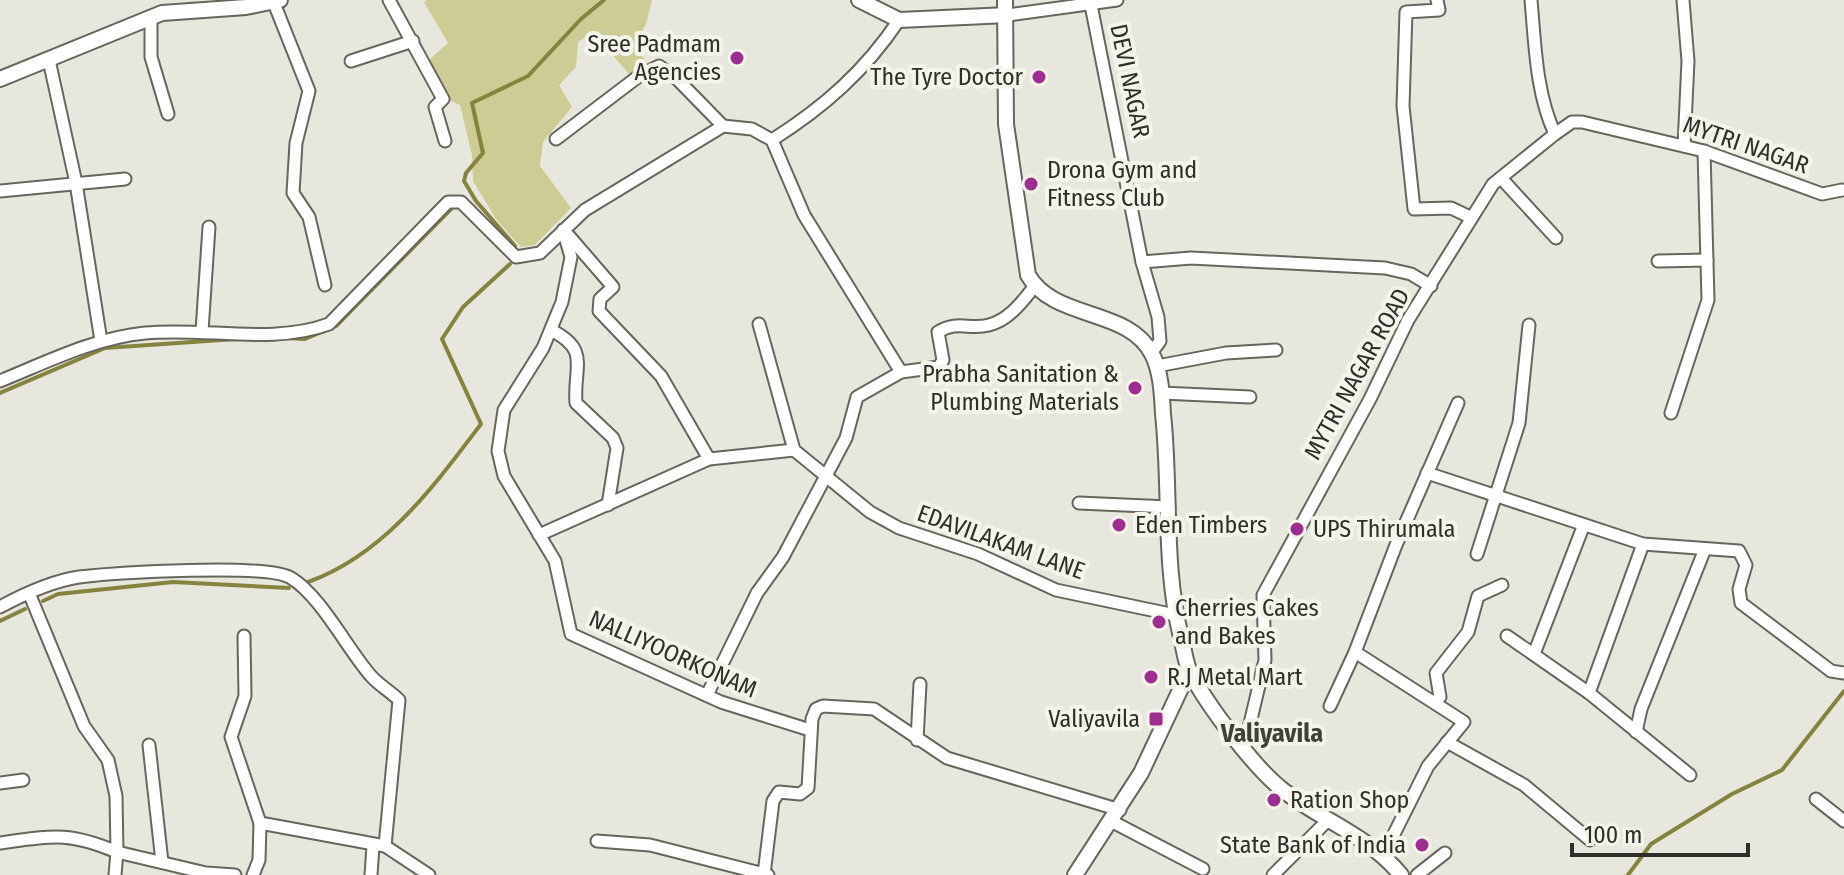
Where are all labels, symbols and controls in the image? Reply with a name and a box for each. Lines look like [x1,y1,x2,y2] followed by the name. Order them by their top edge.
[1104,21,1156,141] street label: DEVI NAGAR
[587,30,721,86] place label: Sree Padmam Agencies
[728,49,746,67] marker: Sree Padmam Agencies
[870,63,1024,91] place label: The Tyre Doctor
[1030,68,1048,86] marker: The Tyre Doctor
[1679,110,1813,180] street label: MYTRI NAGAR
[1047,156,1197,212] place label: Drona Gym and Fitness Club
[1022,175,1040,193] marker: Drona Gym and Fitness Club
[1298,284,1416,464] street label: MYTRI NAGAR ROAD
[922,360,1119,416] place label: Prabha Sanitation & Plumbing Materials
[1126,379,1144,397] marker: Prabha Sanitation & Plumbing Materials
[913,499,1089,585] street label: EDAVILAKAM LANE
[1135,511,1267,539] place label: Eden Timbers
[1313,515,1455,543] place label: UPS Thirumala
[1110,516,1128,534] marker: Eden Timbers
[1288,520,1306,538] marker: UPS Thirumala
[1175,594,1319,650] place label: Cherries Cakes and Bakes
[585,604,761,704] street label: NALLIYOORKONAM
[1150,613,1168,631] marker: Cherries Cakes and Bakes
[1167,663,1303,691] place label: R.J Metal Mart
[1142,668,1160,686] marker: R.J Metal Mart
[1048,705,1140,733] place label: Valiyavila
[1147,710,1165,728] marker: Valiyavila
[1220,718,1323,749] district label: Valiyavila
[1290,786,1409,814] place label: Ration Shop
[1265,791,1283,809] marker: Ration Shop
[1572,807,1748,857] scale bar
[1584,821,1642,849] text: 100 m
[1220,831,1406,859] place label: State Bank of India
[1413,836,1431,854] marker: State Bank of India

